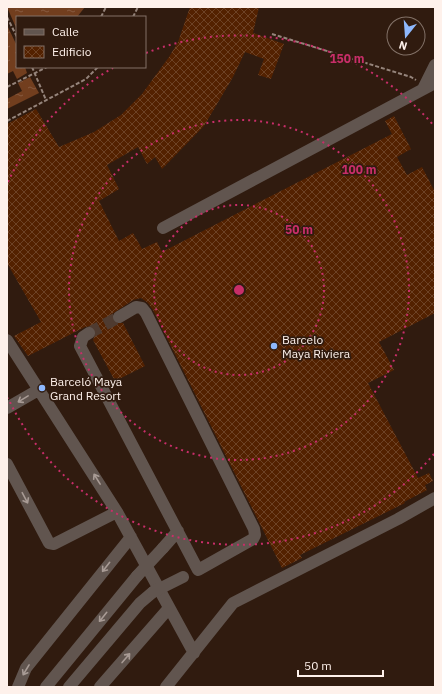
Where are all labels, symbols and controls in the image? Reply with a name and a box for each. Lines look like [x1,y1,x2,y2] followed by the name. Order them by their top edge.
[16,16,146,68] legend
[386,16,426,56] north arrow
[52,24,79,39] text: Calle
[397,38,409,53] text: N
[52,44,92,59] text: Edificio
[329,51,365,66] text: 150 m
[341,162,377,177] text: 100 m
[285,222,313,237] text: 50 m
[232,283,246,297] centre of rings
[282,332,351,361] place label: Barcelo Maya Riviera
[269,341,279,351] marker: Barcelo Maya Riviera
[50,374,123,403] place label: Barceló Maya Grand Resort
[37,383,47,393] marker: Barceló Maya Grand Resort
[17,395,29,403] one-way arrow
[92,474,101,485] one-way arrow
[22,492,30,504] one-way arrow
[102,562,111,573] one-way arrow
[99,612,108,623] one-way arrow
[298,652,383,678] scale bar
[121,653,130,663] one-way arrow
[304,658,332,673] text: 50 m
[22,664,30,676] one-way arrow

